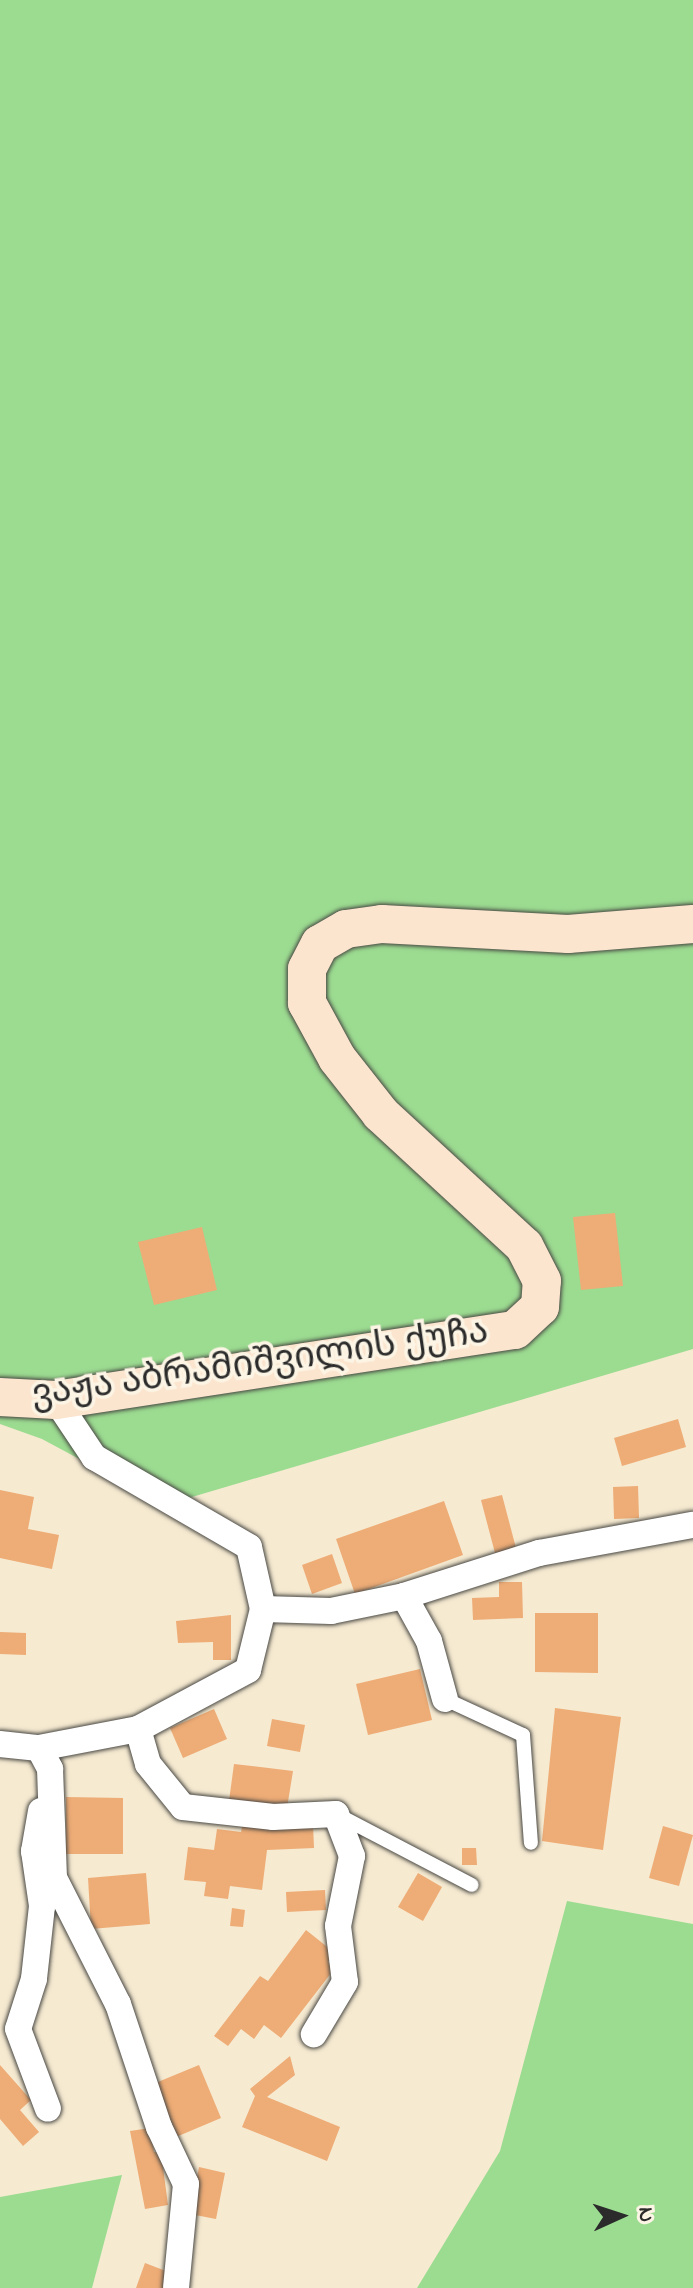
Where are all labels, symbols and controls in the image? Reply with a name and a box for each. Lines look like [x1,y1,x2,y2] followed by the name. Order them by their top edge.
[29,1312,491,1418] street label: ვაჟა აბრამიშვილის ქუჩა
[581,2176,661,2256] north arrow
[629,2206,661,2223] text: N

